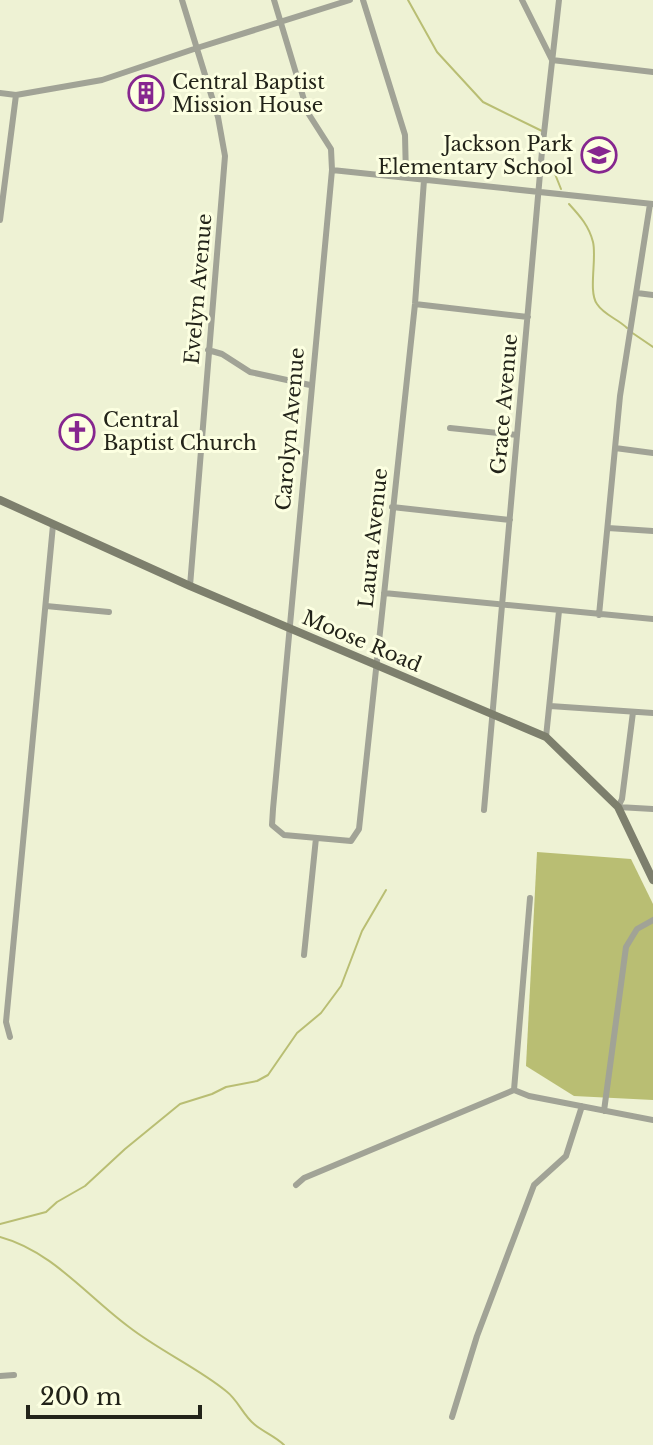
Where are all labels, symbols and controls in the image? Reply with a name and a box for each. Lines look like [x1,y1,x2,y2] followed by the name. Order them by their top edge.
[172,70,325,117] place label: Central Baptist Mission House
[127,74,165,112] building icon: Central Baptist Mission House
[378,132,574,179] place label: Jackson Park Elementary School
[580,136,618,174] school or university icon: Jackson Park Elementary School
[179,213,217,365] street label: Evelyn Avenue
[486,333,522,475] street label: Grace Avenue
[271,346,309,512] street label: Carolyn Avenue
[103,408,257,455] place label: Central Baptist Church
[58,413,96,451] church icon: Central Baptist Church
[354,467,392,609] street label: Laura Avenue
[299,605,425,677] street label: Moose Road
[28,1369,200,1419] scale bar
[40,1382,122,1411] text: 200 m

